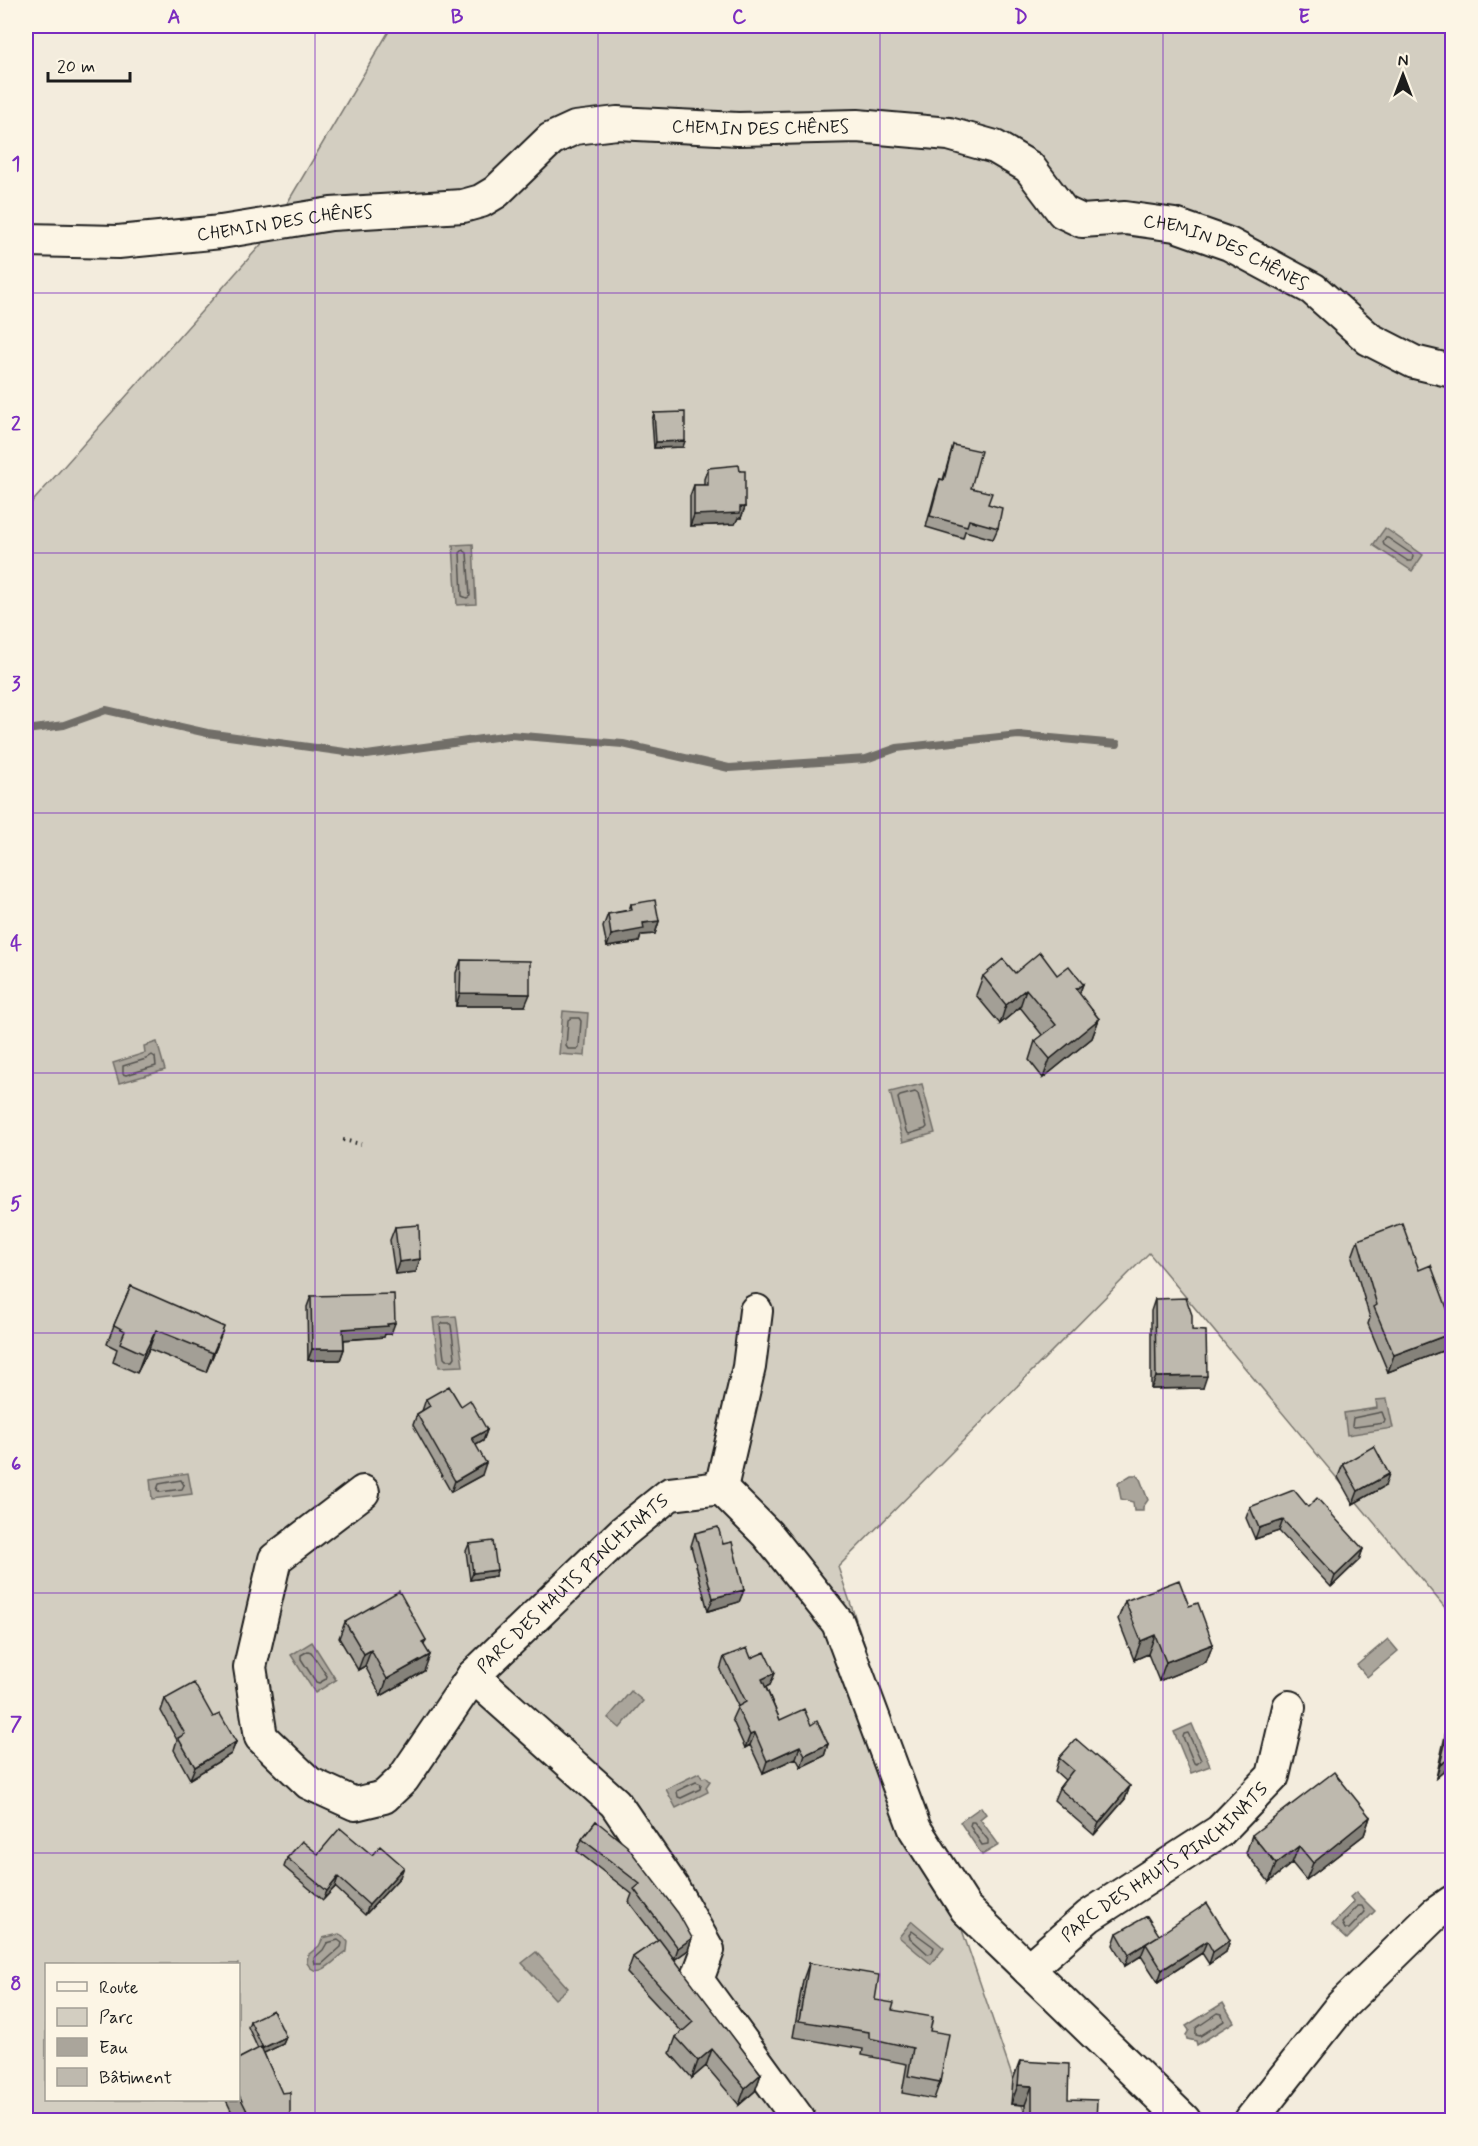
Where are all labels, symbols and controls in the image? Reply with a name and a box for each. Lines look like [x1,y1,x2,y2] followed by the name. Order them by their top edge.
[167,4,181,31] text: A
[451,4,464,31] text: B
[732,4,747,31] text: C
[1014,4,1028,31] text: D
[1298,4,1310,31] text: E
[48,45,130,83] scale bar
[1373,45,1433,105] north arrow
[1398,51,1408,72] text: N
[57,55,95,79] text: 20 m
[671,115,849,142] street label: CHEMIN DES CHÊNES
[12,151,20,178] text: 1
[196,201,373,247] street label: CHEMIN DES CHÊNES
[1142,210,1312,297] street label: CHEMIN DES CHÊNES
[11,411,21,438] text: 2
[11,671,21,698] text: 3
[10,931,22,958] text: 4
[10,1191,22,1218] text: 5
[11,1451,21,1478] text: 6
[472,1489,674,1679] street label: PARC DES HAUTS PINCHINATS
[10,1711,22,1738] text: 7
[1056,1777,1274,1948] street label: PARC DES HAUTS PINCHINATS
[45,1963,240,2101] legend
[10,1971,22,1998] text: 8
[99,1976,138,2000] text: Route
[99,2006,133,2030] text: Parc
[99,2036,128,2060] text: Eau
[99,2066,172,2090] text: Bâtiment

